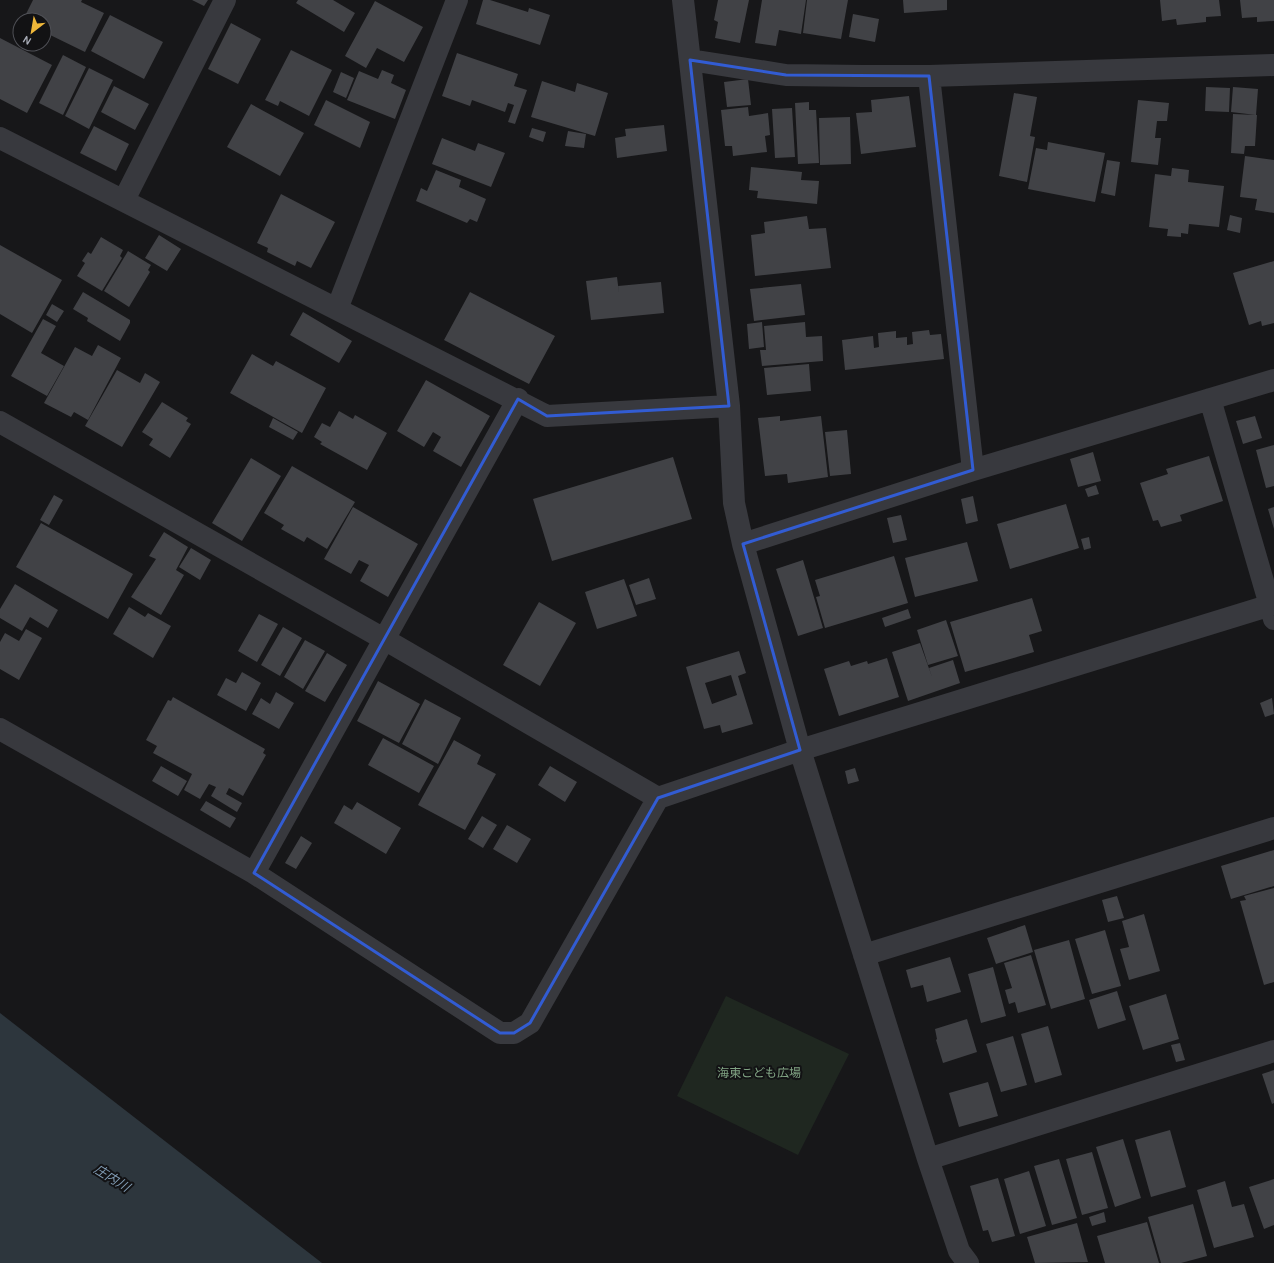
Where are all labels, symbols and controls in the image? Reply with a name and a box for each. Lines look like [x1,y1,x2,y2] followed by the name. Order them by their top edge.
[12,12,52,52] north arrow
[20,33,34,48] text: N
[717,1066,801,1080] park label: 海東こども広場
[91,1161,134,1196] water label: 庄内川

